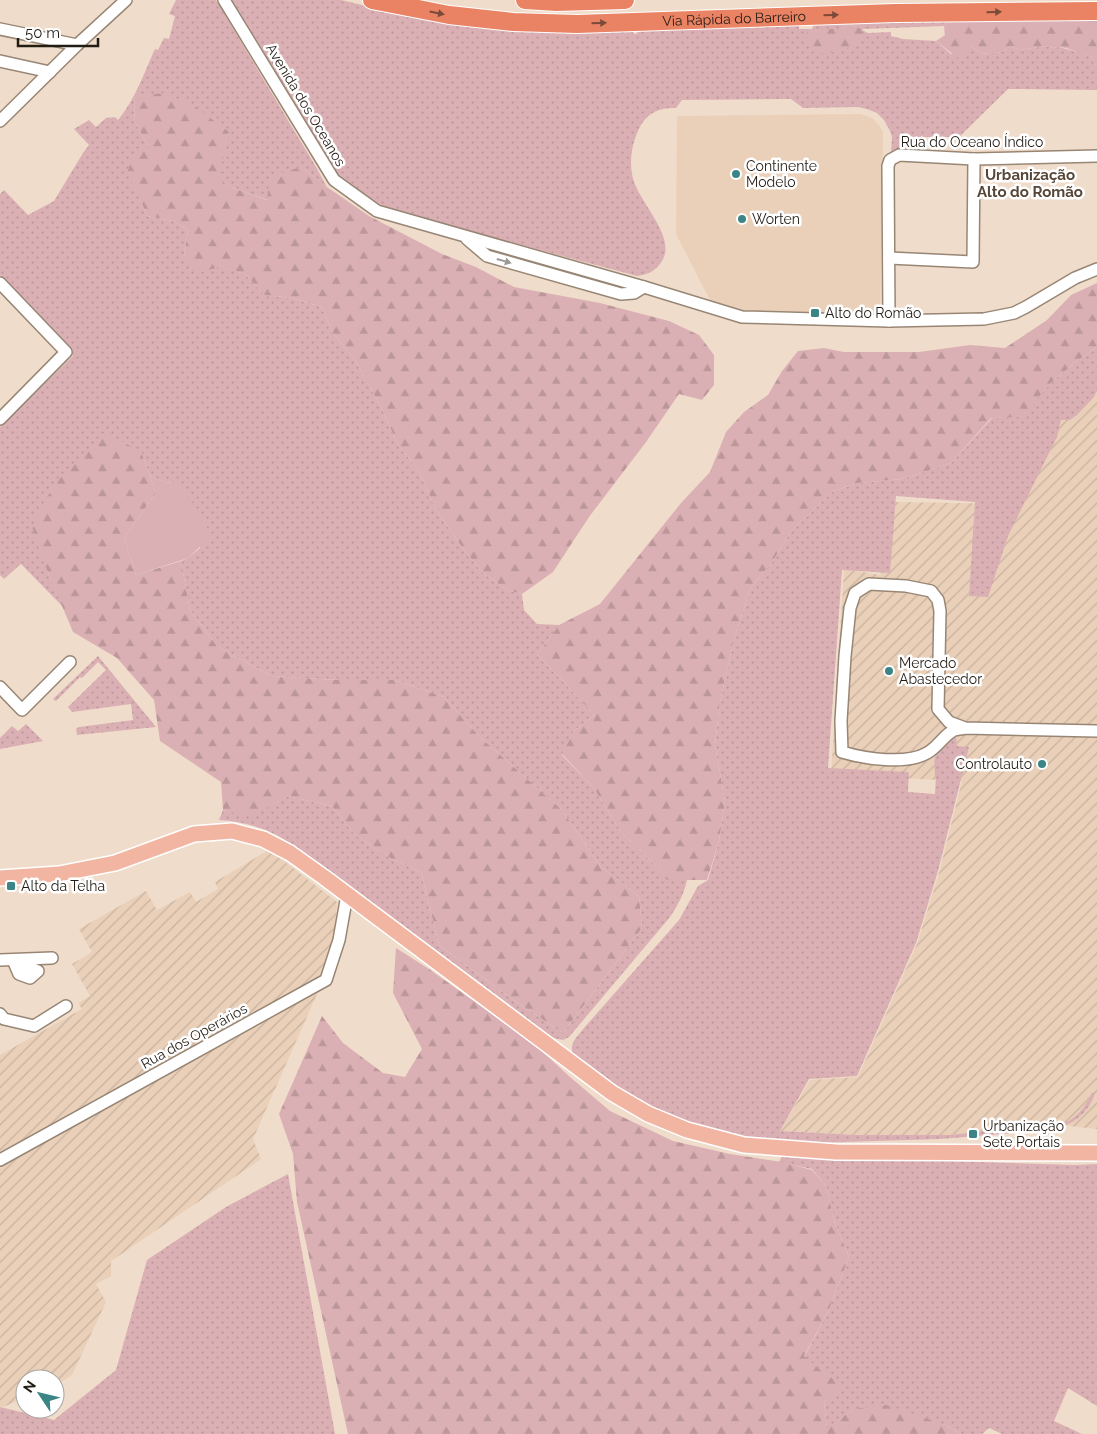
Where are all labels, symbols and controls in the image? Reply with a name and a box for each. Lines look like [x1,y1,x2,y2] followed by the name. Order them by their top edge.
[662,8,806,29] street label: Via Rápida do Barreiro
[986,8,1002,16] one-way arrow
[430,9,445,17] one-way arrow
[824,11,840,19] one-way arrow
[18,15,98,47] scale bar
[591,19,607,27] one-way arrow
[25,24,60,42] text: 50 m
[263,41,349,169] street label: Avenida dos Oceanos
[901,133,1043,150] street label: Rua do Oceano Índico
[746,158,817,190] place label: Continente Modelo
[977,166,1083,201] district label: Urbanização Alto do Romão
[730,168,742,180] marker: Continente Modelo
[752,211,800,227] place label: Worten
[736,213,748,225] marker: Worten
[497,257,512,265] one-way arrow
[825,305,921,321] place label: Alto do Romão
[809,307,821,319] marker: Alto do Romão
[899,655,982,687] place label: Mercado Abastecedor
[883,665,895,677] marker: Mercado Abastecedor
[956,756,1032,772] place label: Controlauto
[1036,758,1048,770] marker: Controlauto
[21,878,105,894] place label: Alto da Telha
[5,880,17,892] marker: Alto da Telha
[138,1000,250,1072] street label: Rua dos Operários
[983,1118,1064,1150] place label: Urbanização Sete Portais
[967,1128,979,1140] marker: Urbanização Sete Portais
[15,1369,65,1419] north arrow
[20,1378,39,1396] text: N

